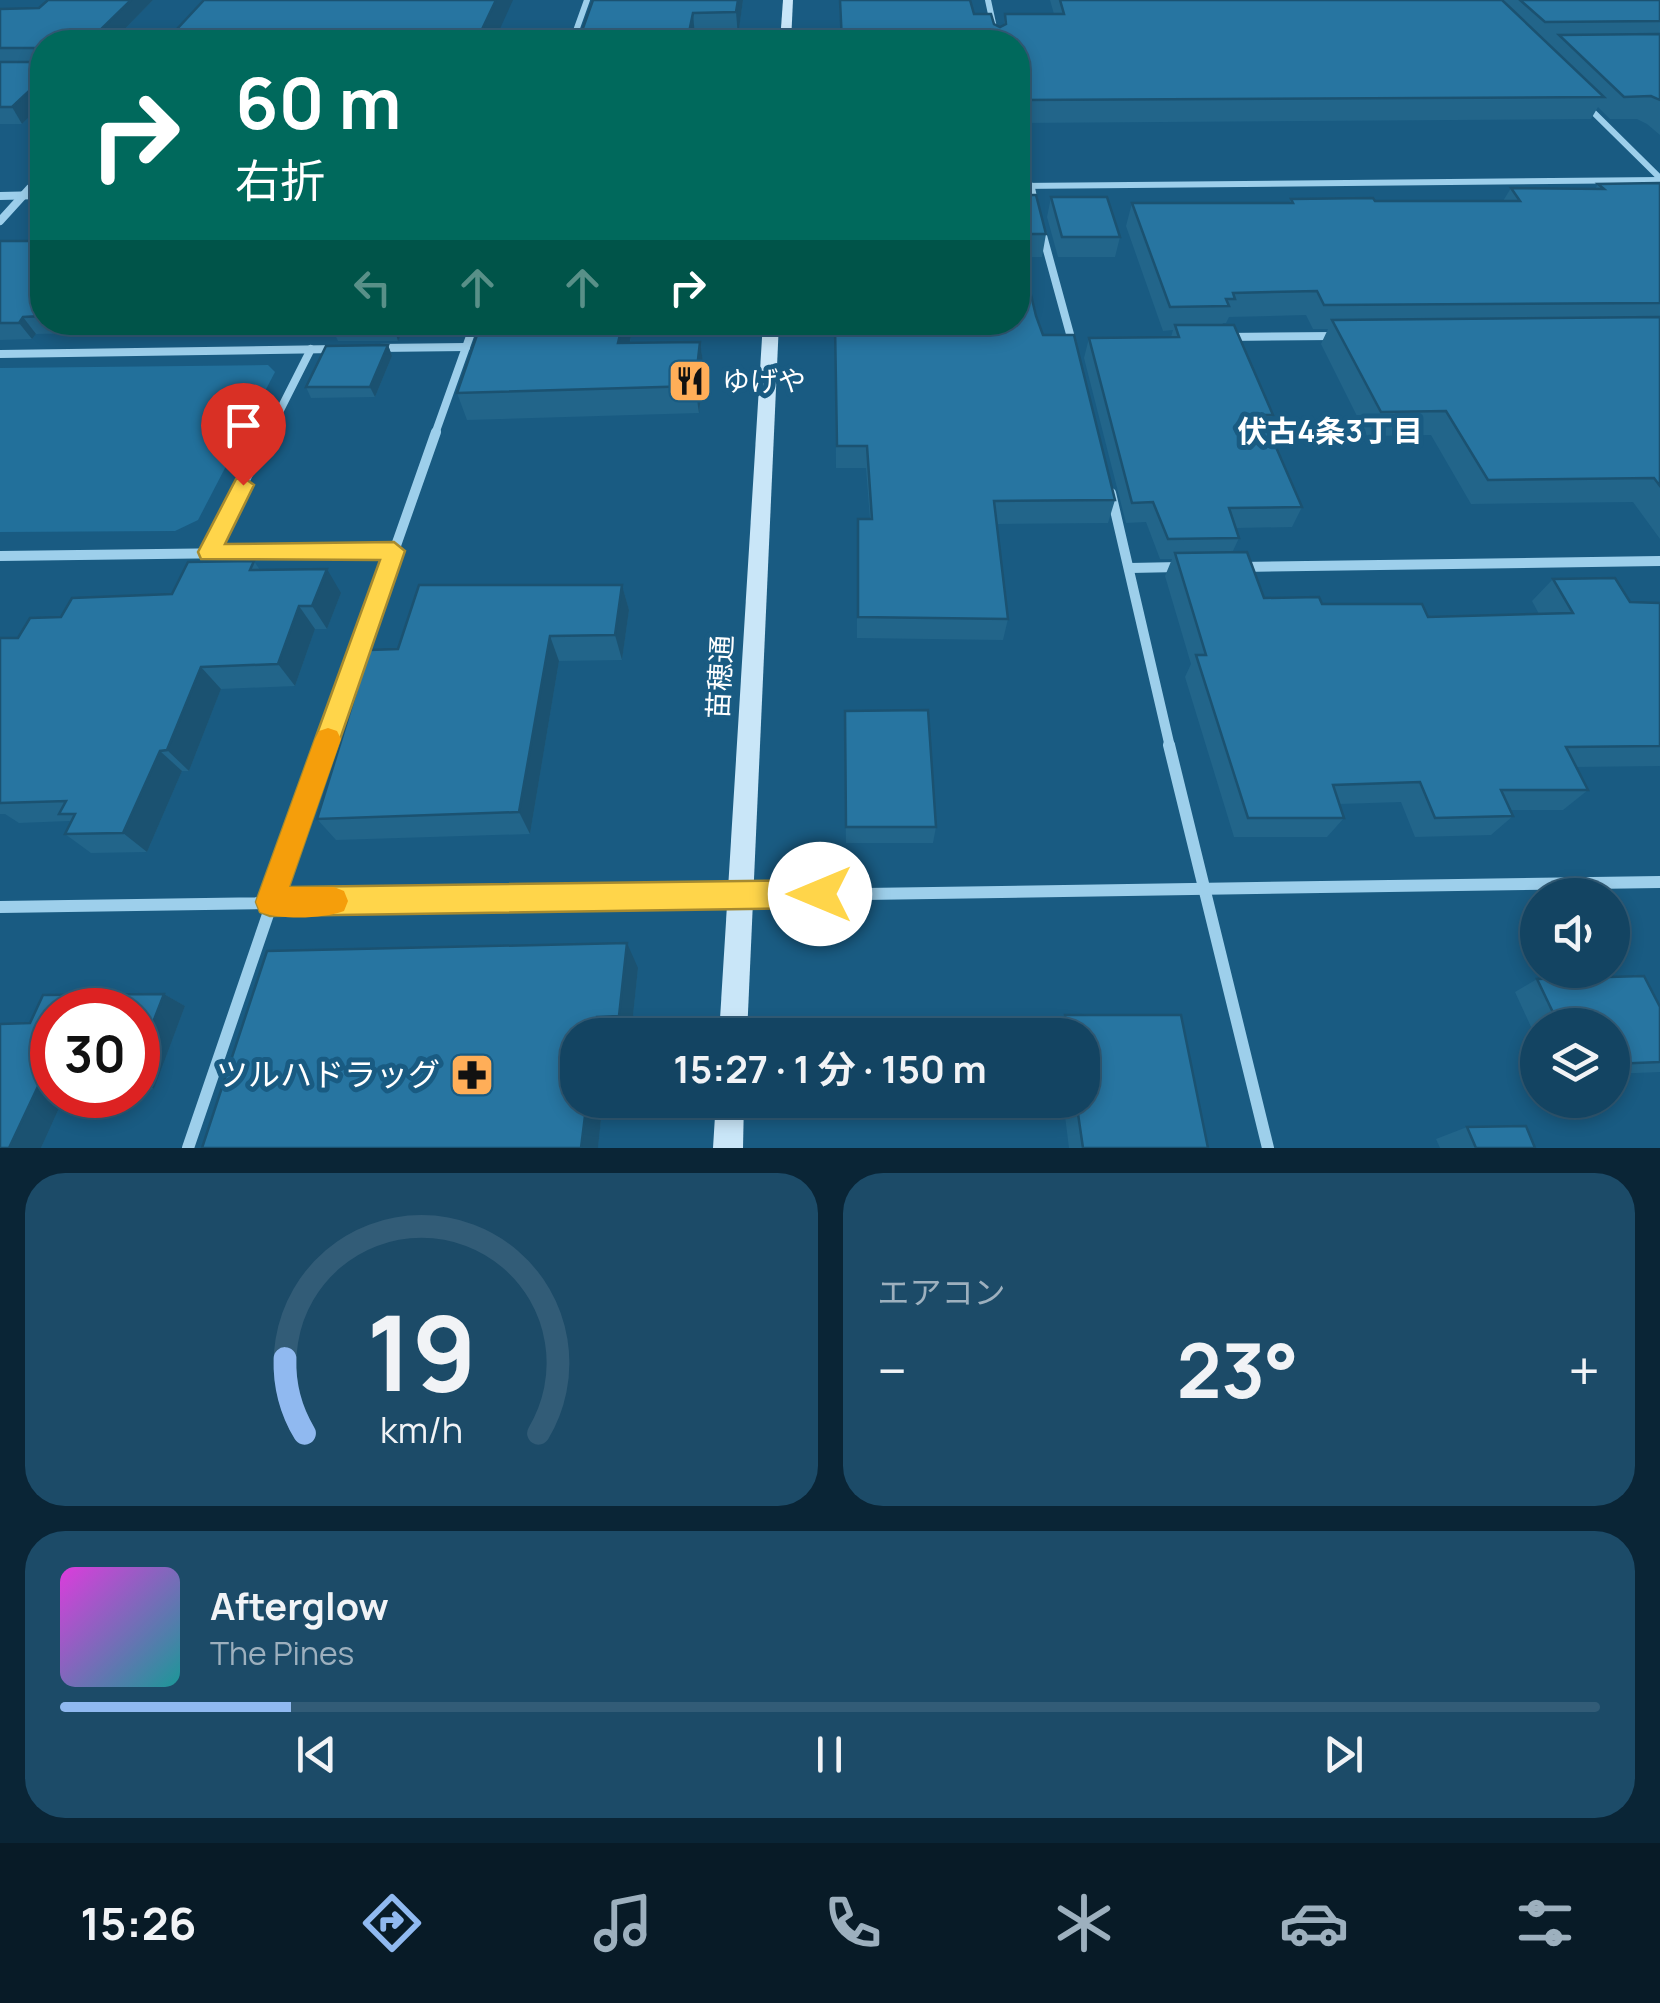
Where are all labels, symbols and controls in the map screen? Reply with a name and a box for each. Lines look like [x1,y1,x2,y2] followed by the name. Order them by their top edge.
[235,54,402,150] text: 60 m
[70,70,200,200] icon: right
[235,149,325,211] text: 右折
[345,260,400,315] icon: left
[450,260,505,315] icon: ahead
[555,260,610,315] icon: ahead
[660,260,715,315] icon: right
[667,358,713,404] restaurant icon: ゆげや
[722,361,806,399] place label: ゆげや
[201,383,286,486] pin
[216,398,271,453] icon: arrive
[1237,410,1423,451] district label: 伏古4条3丁目
[698,634,740,720] street label: 苗穂通
[768,842,872,946] position arrow
[1520,878,1630,1118] map controls
[1520,878,1630,988] button: sound
[30,988,160,1118] speed limit sign: 30
[1520,1008,1630,1118] button: layers
[673,1042,987,1094] text: 15:27 · 1 分 · 150 m
[216,1052,440,1096] place label: ツルハドラッグ
[449,1052,495,1098] pharmacy icon: ツルハドラッグ
[878,1270,1006,1314] text: エアコン
[366,1280,476,1422] text: 19
[1177,1318,1299,1421] text: 23°
[878,1332,907,1408] text: −
[1568,1332,1600,1408] text: +
[380,1405,463,1454] text: km/h
[210,1579,389,1631] text: Afterglow
[210,1631,354,1675] text: The Pines
[289,1727,344,1782] icon: previous
[802,1727,857,1782] icon: pause
[1316,1727,1371,1782] icon: next
[357,1888,427,1958] icon: directions
[588,1888,658,1958] icon: music
[818,1888,888,1958] icon: phone
[1049,1888,1119,1958] icon: climate
[1279,1888,1349,1958] icon: car
[1510,1888,1580,1958] icon: filters
[80,1892,197,1954] text: 15:26

